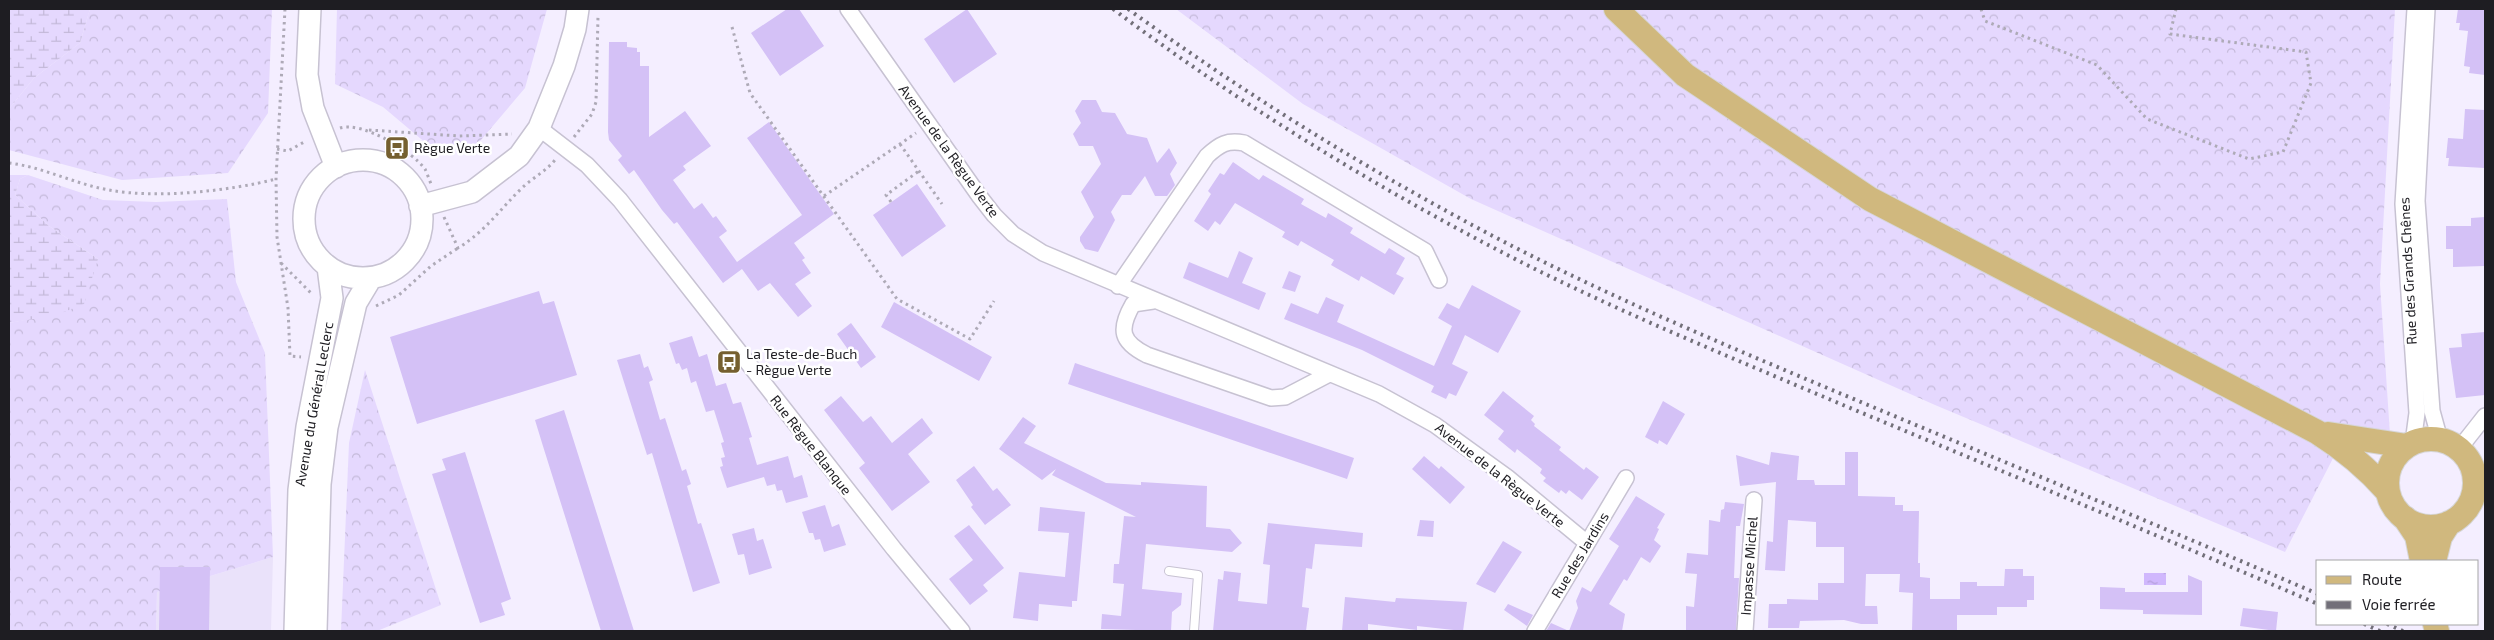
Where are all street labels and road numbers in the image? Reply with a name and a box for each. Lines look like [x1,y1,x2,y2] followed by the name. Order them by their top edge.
[896,81,1003,220] street label: Avenue de la Règue Verte
[2395,197,2420,345] street label: Rue des Grands Chênes
[291,320,336,488] street label: Avenue du Général Leclerc
[767,391,856,498] street label: Rue Règue Blanque
[1432,419,1569,531] street label: Avenue de la Règue Verte
[1547,509,1612,601] street label: Rue des Jardins
[1737,515,1760,616] street label: Impasse Michel

